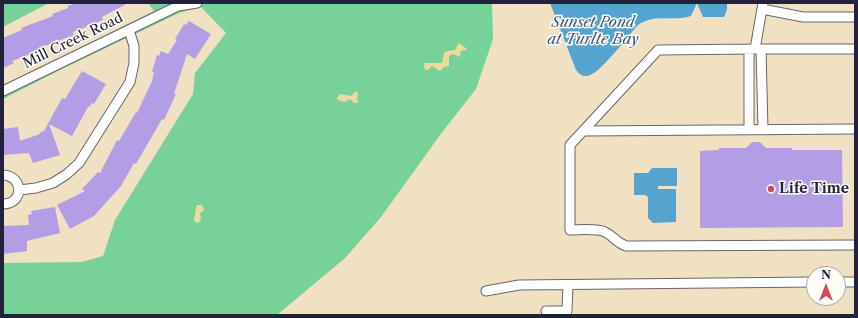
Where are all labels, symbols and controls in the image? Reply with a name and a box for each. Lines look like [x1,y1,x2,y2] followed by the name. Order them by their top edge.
[20,10,126,72] street label: Mill Creek Road
[547,14,639,49] water label: Sunset Pond at Turlte Bay
[779,181,849,197] place label: Life Time
[766,184,776,194] marker: Life Time
[806,266,846,306] north arrow
[821,268,831,282] text: N

